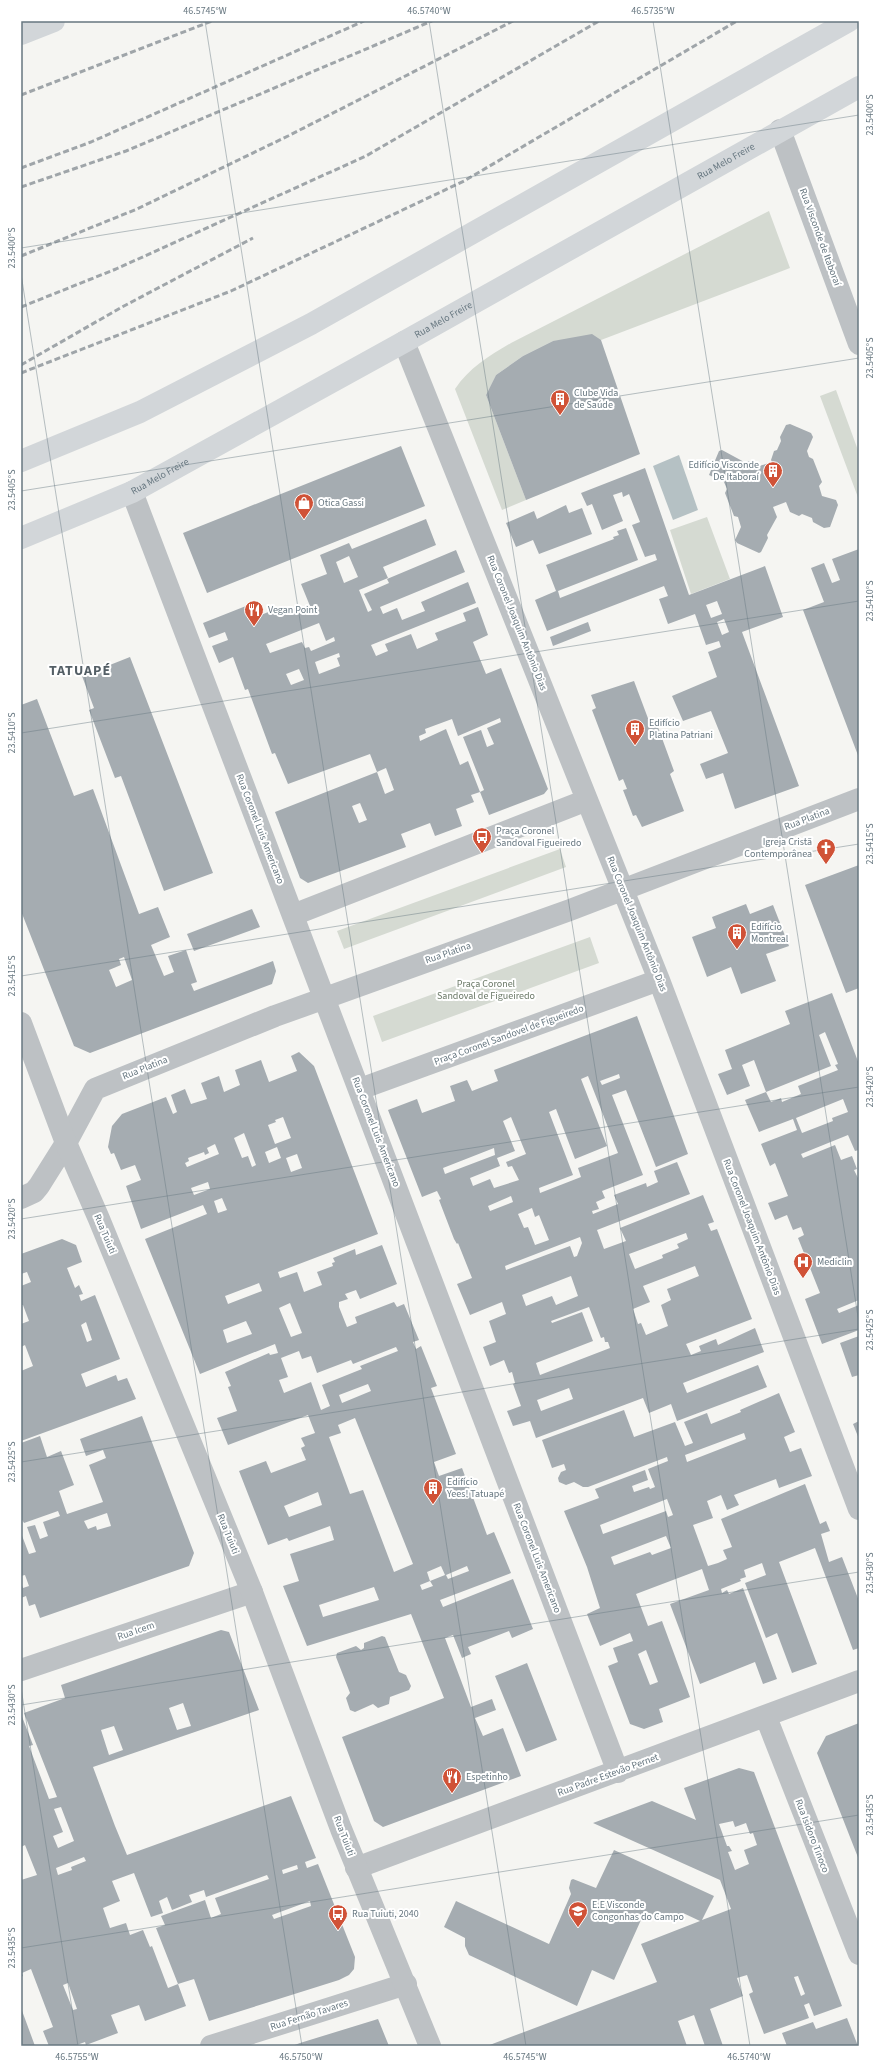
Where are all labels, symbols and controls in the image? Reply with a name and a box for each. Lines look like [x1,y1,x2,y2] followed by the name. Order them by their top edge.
[183,4,227,18] text: 46.5745°W
[407,4,451,18] text: 46.5740°W
[631,4,675,18] text: 46.5735°W
[863,95,877,135] text: 23.5400°S
[695,140,758,183] street label: Rua Melo Freire
[796,186,844,288] street label: Rua Visconde de Itaboraí
[5,228,19,268] text: 23.5400°S
[412,298,475,342] street label: Rua Melo Freire
[863,338,877,378] text: 23.5405°S
[574,386,618,412] place label: Clube Vida de Saúde
[549,388,571,416] building icon: Clube Vida de Saúde
[128,455,191,498] street label: Rua Melo Freire
[688,458,760,484] place label: Edifício Visconde De Itaboraí
[762,460,784,488] building icon: Edifício Visconde De Itaboraí
[5,470,19,510] text: 23.5405°S
[293,492,315,520] shop icon: Otica Gassi
[318,496,364,510] place label: Otica Gassi
[483,553,551,693] street label: Rua Coronel Joaquim Antônio Dias
[863,581,877,621] text: 23.5410°S
[243,599,265,627] restaurant icon: Vegan Point
[268,603,318,617] place label: Vegan Point
[49,661,111,681] district label: TATUAPÉ
[5,713,19,753] text: 23.5410°S
[649,716,713,742] place label: Edifício Platina Patriani
[624,718,646,746] building icon: Edifício Platina Patriani
[233,772,287,886] street label: Rua Coronel Luis Americano
[782,804,832,834] street label: Rua Platina
[496,824,581,850] place label: Praça Coronel Sandoval Figueiredo
[863,824,877,864] text: 23.5415°S
[471,826,493,854] bus stop icon: Praça Coronel Sandoval Figueiredo
[744,835,812,861] place label: Igreja Cristã Contemporânea
[815,837,837,865] church icon: Igreja Cristã Contemporânea
[603,854,671,994] street label: Rua Coronel Joaquim Antônio Dias
[751,920,789,946] place label: Edifício Montreal
[726,922,748,950] building icon: Edifício Montreal
[423,939,473,967] street label: Rua Platina
[5,956,19,996] text: 23.5415°S
[437,977,535,1003] park label: Praça Coronel Sandoval de Figueiredo
[432,1001,586,1069] street label: Praça Coronel Sandovel de Figueiredo
[120,1053,170,1083] street label: Rua Platina
[863,1067,877,1107] text: 23.5420°S
[349,1075,403,1189] street label: Rua Coronel Luis Americano
[720,1157,784,1297] street label: Rua Coronel Joaquim Antônio Dias
[5,1199,19,1239] text: 23.5420°S
[90,1212,120,1256] street label: Rua Tuiuti
[792,1251,814,1279] hospital icon: Mediclin
[817,1255,852,1269] place label: Mediclin
[863,1310,877,1350] text: 23.5425°S
[5,1442,19,1482] text: 23.5425°S
[446,1475,504,1501] place label: Edifício Yees! Tatuapé
[422,1477,444,1505] building icon: Edifício Yees! Tatuapé
[510,1501,564,1615] street label: Rua Coronel Luis Americano
[214,1512,242,1556] street label: Rua Tuiuti
[863,1553,877,1593] text: 23.5430°S
[116,1618,156,1644] street label: Rua Icem
[5,1685,19,1725] text: 23.5430°S
[556,1750,661,1800] street label: Rua Padre Estevão Pernet
[441,1766,463,1794] restaurant icon: Espetinho
[466,1770,508,1784] place label: Espetinho
[863,1795,877,1835] text: 23.5435°S
[792,1797,832,1875] street label: Rua Isidoro Tinoco
[330,1814,358,1858] street label: Rua Tuiuti
[592,1898,684,1924] place label: E.E Visconde Congonhas do Campo
[567,1900,589,1928] school or university icon: E.E Visconde Congonhas do Campo
[327,1903,349,1931] bus stop icon: Rua Tuiuti, 2040
[352,1907,419,1921] place label: Rua Tuiuti, 2040
[5,1928,19,1968] text: 23.5435°S
[268,1996,350,2034] street label: Rua Fernão Tavares
[55,2050,99,2064] text: 46.5755°W
[279,2050,323,2064] text: 46.5750°W
[503,2050,547,2064] text: 46.5745°W
[727,2050,771,2064] text: 46.5740°W

